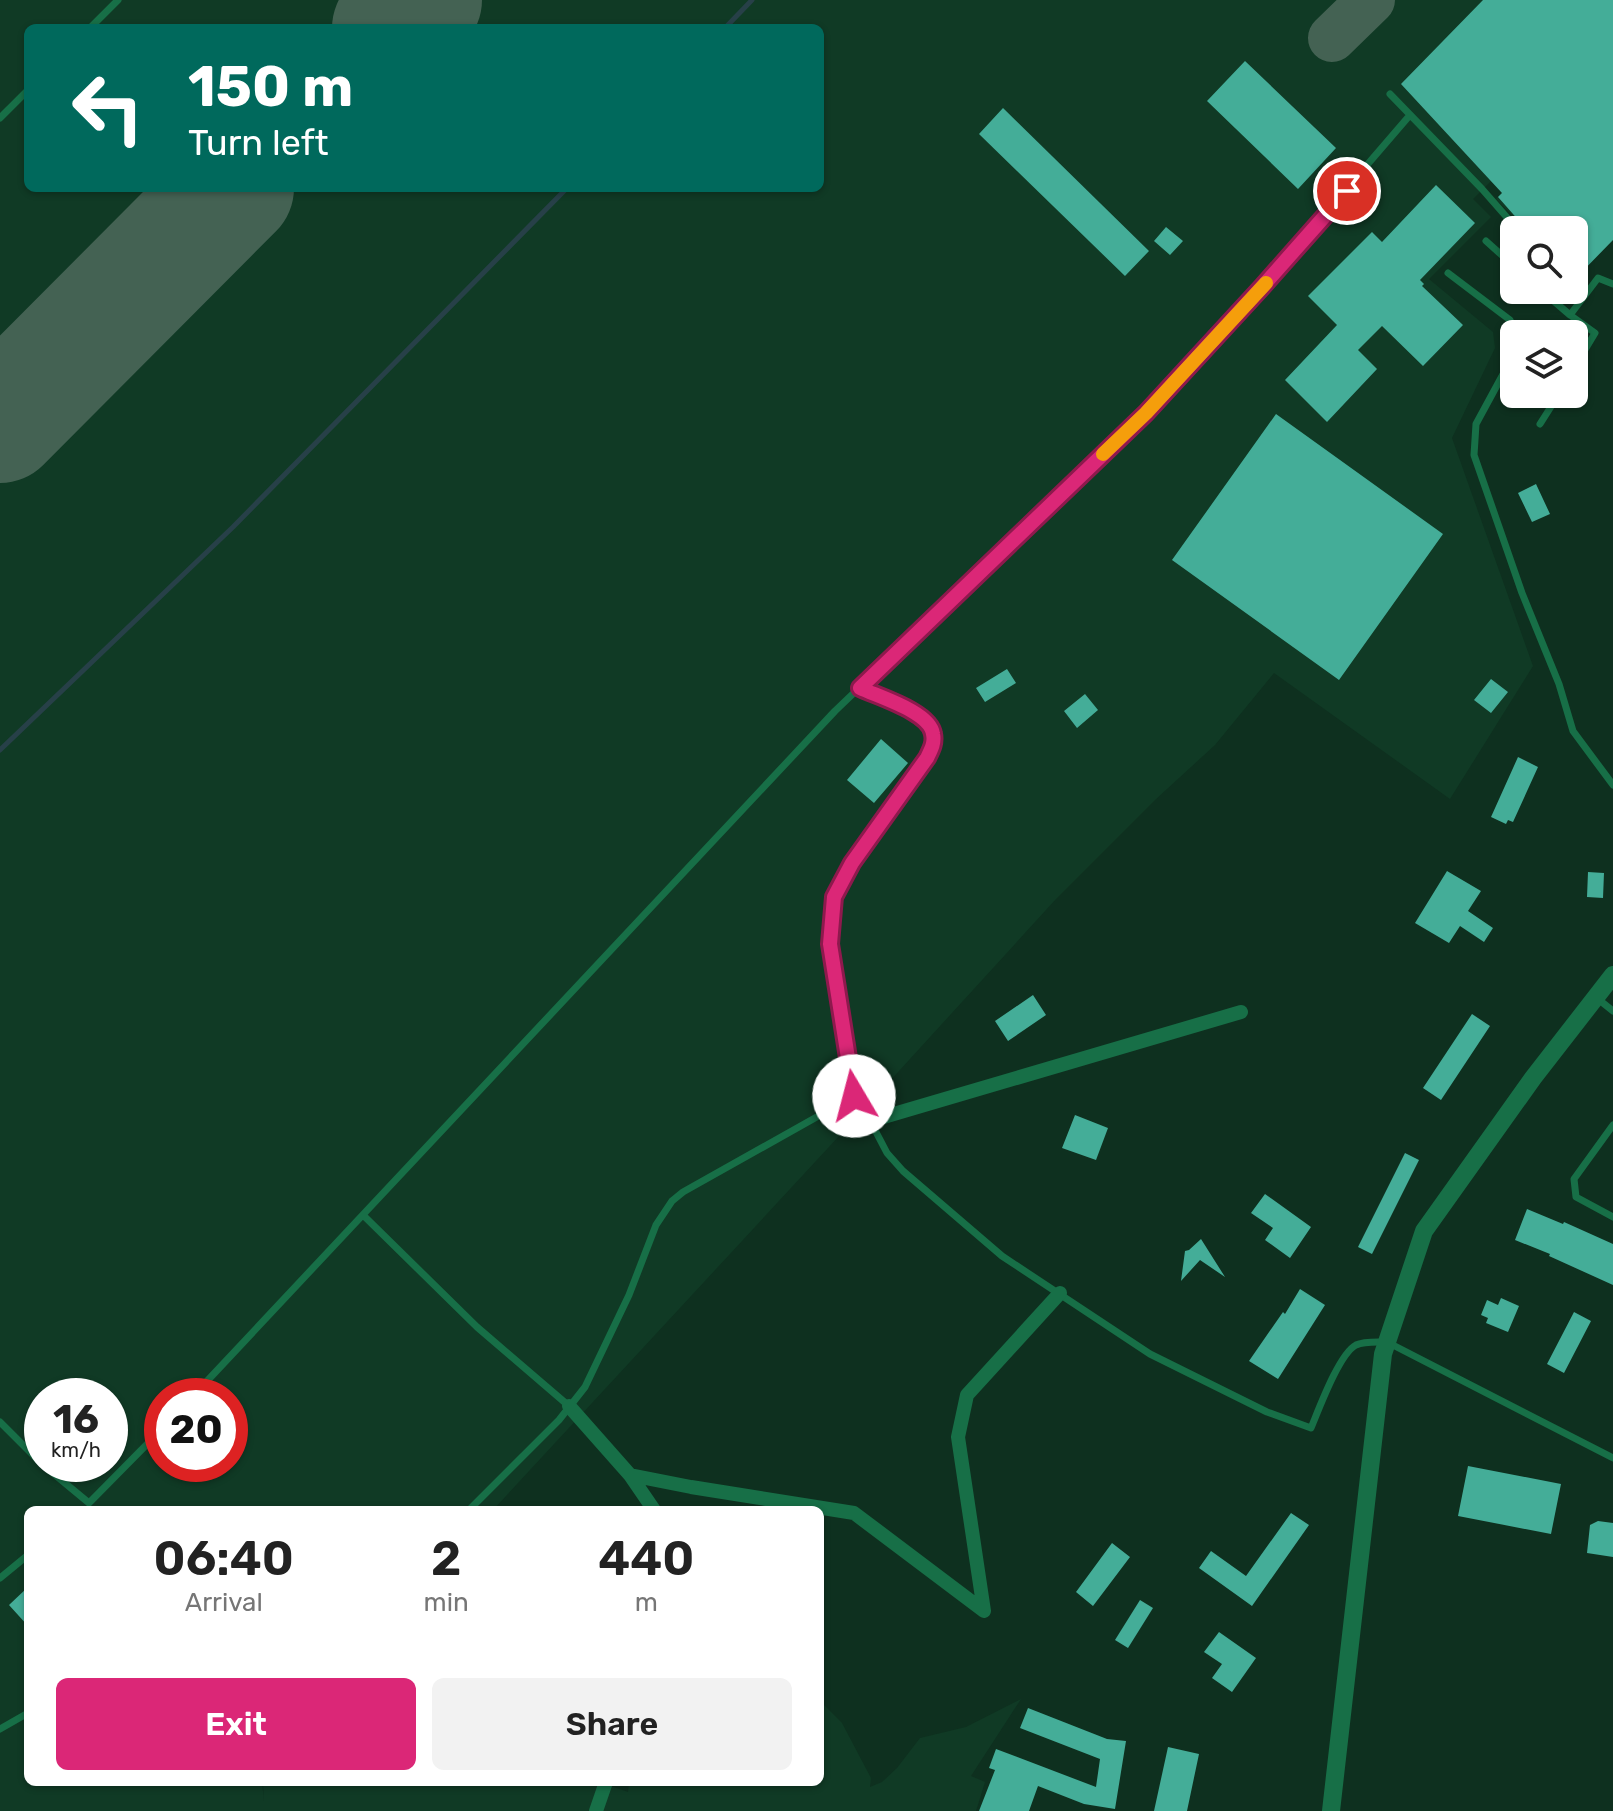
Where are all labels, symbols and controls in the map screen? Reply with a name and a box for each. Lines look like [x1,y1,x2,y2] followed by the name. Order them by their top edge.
[188,54,353,120] text: 150 m
[56,56,160,160] icon: left
[188,121,329,164] text: Turn left
[1313,157,1381,225] pin
[1325,169,1369,213] icon: arrive
[1500,216,1588,408] map controls
[1500,216,1588,304] button: search
[1500,320,1588,408] button: layers
[812,1054,896,1138] position arrow
[144,1378,248,1482] speed limit sign: 20
[53,1396,99,1443] text: 16
[51,1438,101,1462] text: km/h
[154,1530,294,1587] text: 06:40
[431,1530,461,1587] text: 2
[598,1530,694,1587] text: 440
[185,1587,263,1618] text: Arrival
[424,1587,469,1618] text: min
[635,1587,658,1618] text: m
[56,1678,416,1770] button: Exit
[432,1678,792,1770] button: Share

